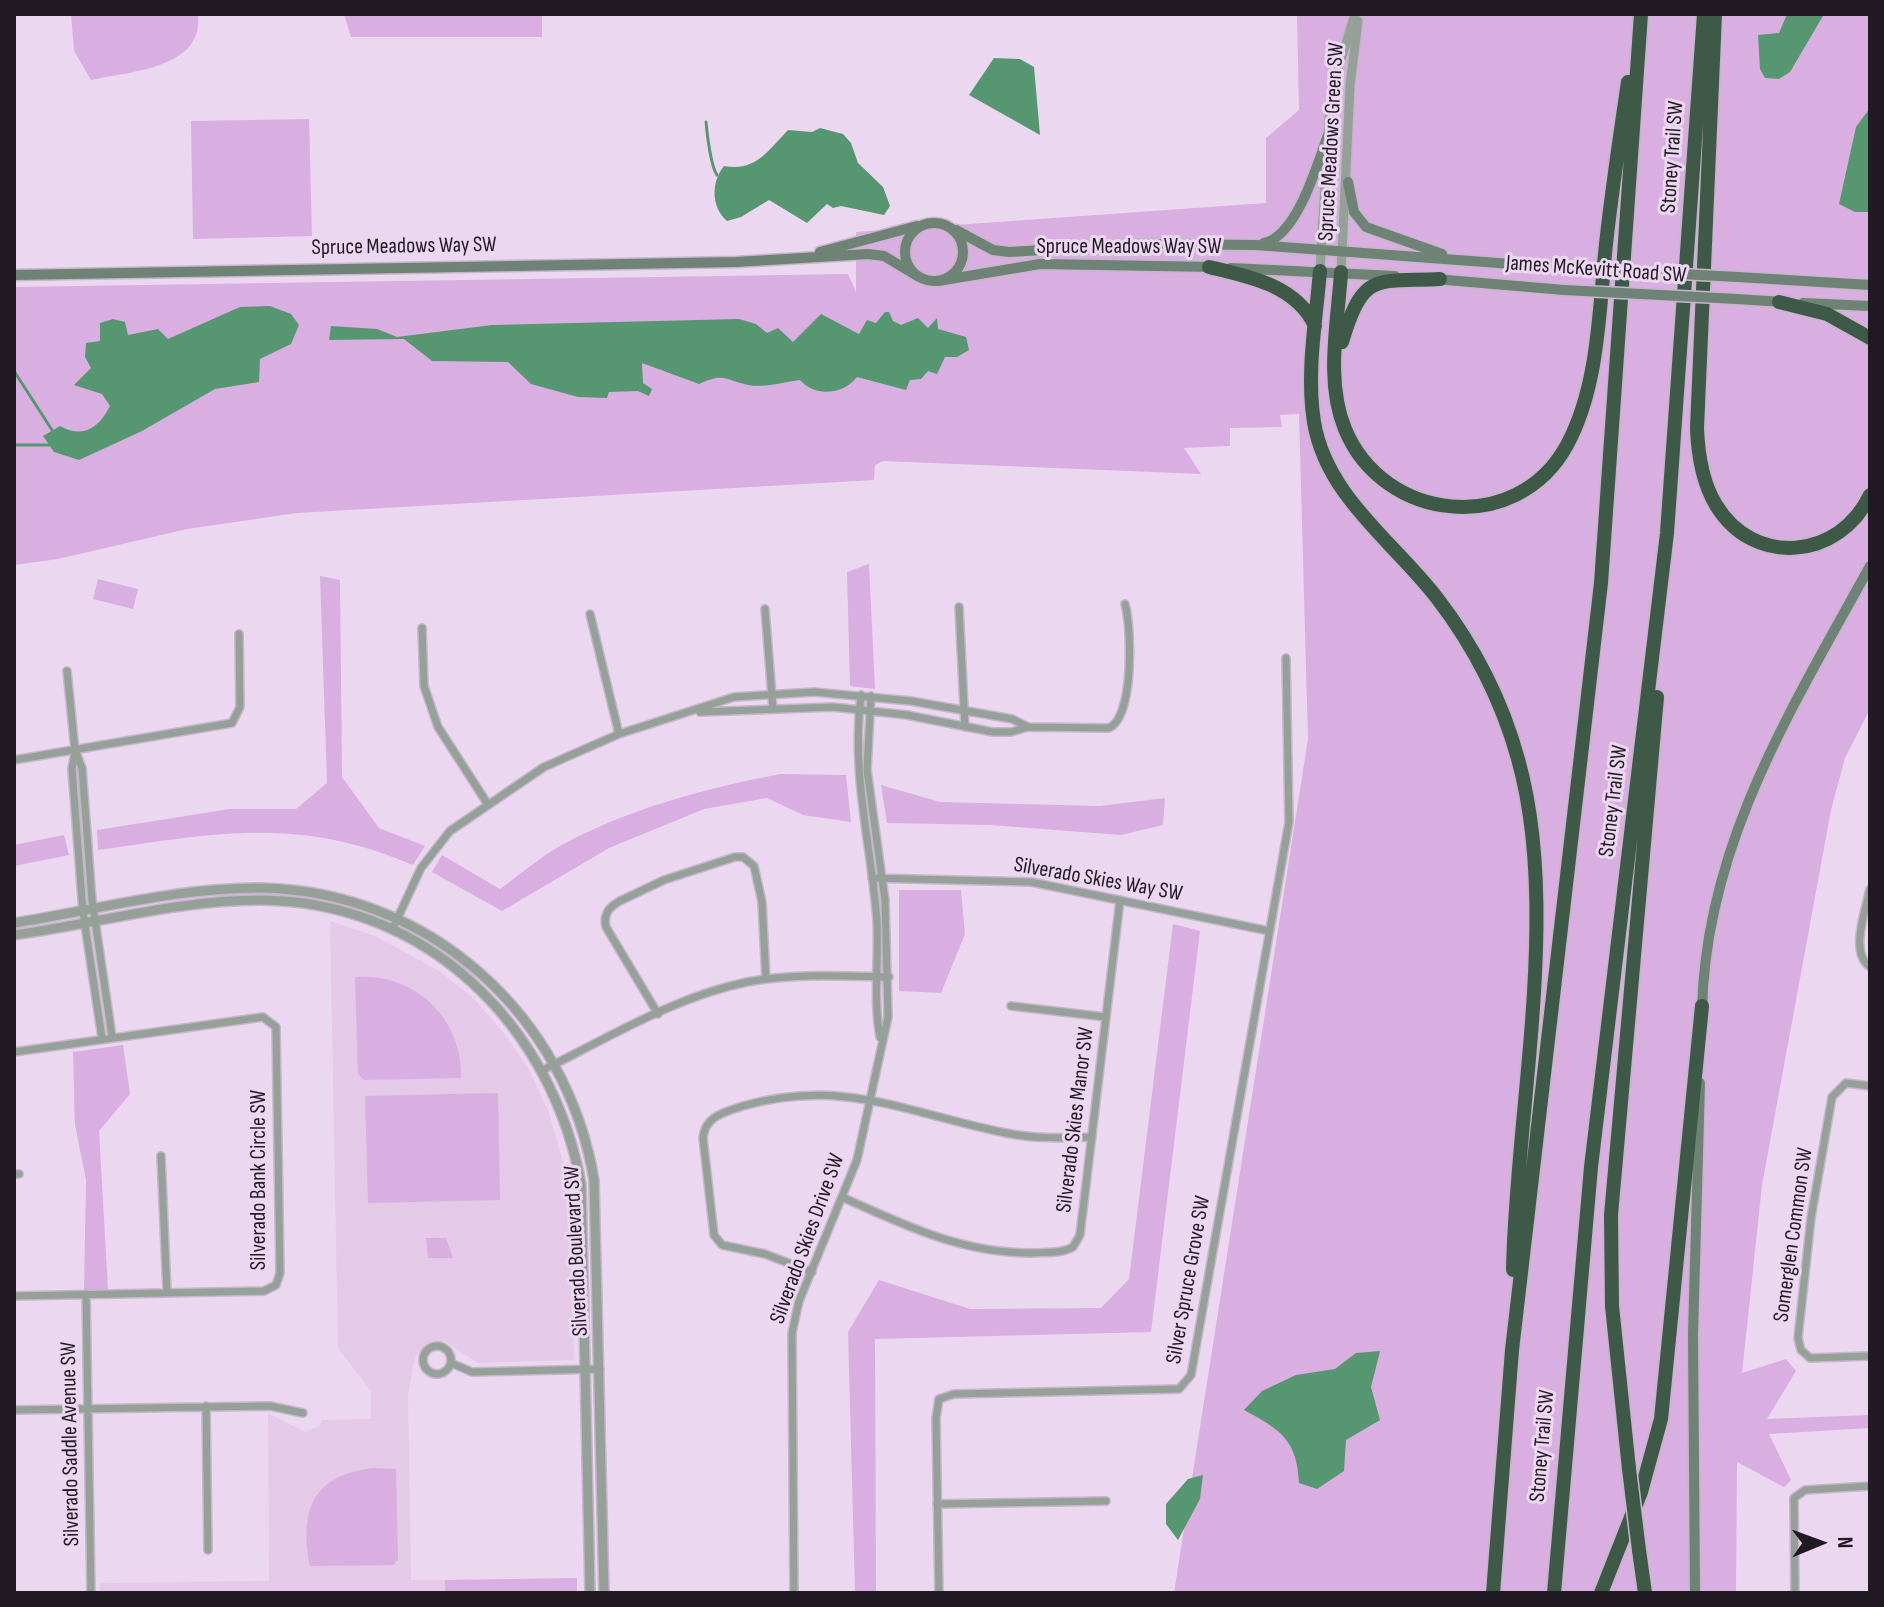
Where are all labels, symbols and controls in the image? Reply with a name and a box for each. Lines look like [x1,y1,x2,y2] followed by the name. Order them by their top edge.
[1314,42,1350,242] street label: Spruce Meadows Green SW
[1656,100,1690,214] street label: Stoney Trail SW
[311,232,497,262] street label: Spruce Meadows Way SW
[1036,234,1222,260] street label: Spruce Meadows Way SW
[1505,251,1687,289] street label: James McKevitt Road SW
[1594,744,1634,858] street label: Stoney Trail SW
[1012,852,1184,908] street label: Silverado Skies Way SW
[1052,1026,1100,1214] street label: Silverado Skies Manor SW
[246,1090,272,1270] street label: Silverado Bank Circle SW
[1769,1146,1819,1324] street label: Somerglen Common SW
[765,1150,851,1328] street label: Silverado Skies Drive SW
[559,1165,595,1337] street label: Silverado Boulevard SW
[1161,1194,1217,1366] street label: Silver Spruce Grove SW
[56,1341,86,1547] street label: Silverado Saddle Avenue SW
[1525,1389,1561,1503] street label: Stoney Trail SW
[1780,1503,1860,1583] north arrow
[1831,1536,1858,1549] text: N

